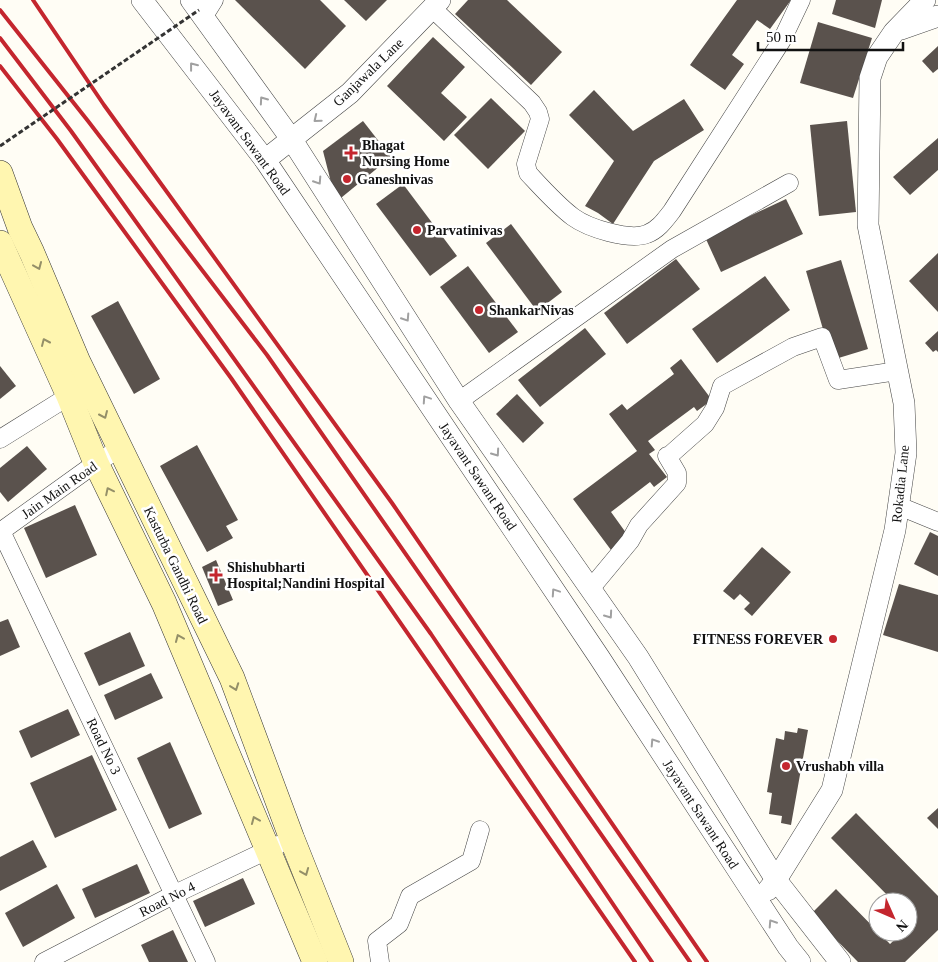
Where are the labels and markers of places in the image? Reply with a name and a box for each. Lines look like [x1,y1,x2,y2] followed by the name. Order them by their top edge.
[362,138,450,169] place label: Bhagat Nursing Home
[344,146,358,160] marker: Bhagat Nursing Home
[357,172,434,187] place label: Ganeshnivas
[341,173,353,185] marker: Ganeshnivas
[427,223,503,238] place label: Parvatinivas
[411,224,423,236] marker: Parvatinivas
[489,303,574,318] place label: ShankarNivas
[473,304,485,316] marker: ShankarNivas
[227,560,385,591] place label: Shishubharti Hospital;Nandini Hospital
[209,568,223,582] marker: Shishubharti Hospital;Nandini Hospital
[693,632,824,647] place label: FITNESS FOREVER
[827,633,839,645] marker: FITNESS FOREVER
[796,759,884,774] place label: Vrushabh villa
[780,760,792,772] marker: Vrushabh villa

